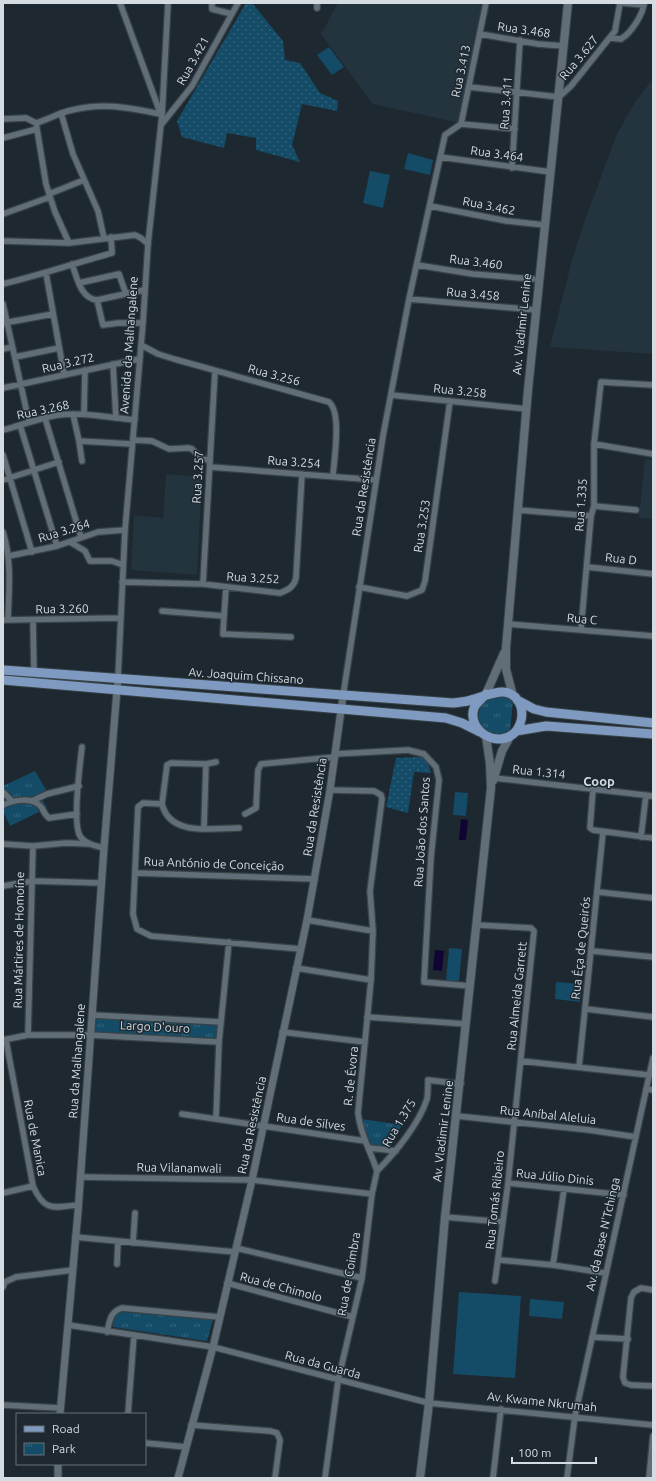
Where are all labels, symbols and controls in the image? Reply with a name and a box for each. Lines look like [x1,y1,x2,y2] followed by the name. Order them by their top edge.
[497,19,552,40] street label: Rua 3.468
[557,33,601,82] street label: Rua 3.627
[174,34,211,87] street label: Rua 3.421
[449,43,472,98] street label: Rua 3.413
[497,76,514,130] street label: Rua 3.411
[470,143,525,164] street label: Rua 3.464
[462,194,516,217] street label: Rua 3.462
[449,252,504,271] street label: Rua 3.460
[510,272,533,376] street label: Av. Vladimir Lenine
[117,276,140,414] street label: Avenida da Malhangalene
[446,285,500,302] street label: Rua 3.458
[40,350,95,375] street label: Rua 3.272
[247,361,302,388] street label: Rua 3.256
[433,381,487,400] street label: Rua 3.258
[15,398,71,421] street label: Rua 3.268
[349,437,378,537] street label: Rua da Resistência
[190,450,205,504] street label: Rua 3.257
[267,453,321,470] street label: Rua 3.254
[572,478,589,532] street label: Rua 1.335
[411,499,432,553] street label: Rua 3.253
[36,516,91,545] street label: Rua 3.264
[605,550,638,567] street label: Rua D
[226,570,280,585] street label: Rua 3.252
[35,602,89,615] street label: Rua 3.260
[566,611,598,626] street label: Rua C
[188,665,304,686] street label: Av. Joaquim Chissano
[300,757,329,857] street label: Rua da Resistência
[512,762,566,781] street label: Rua 1.314
[583,774,615,788] district label: Coop
[411,776,432,887] street label: Rua João dos Santos
[144,855,284,872] street label: Rua António de Conceição
[11,872,26,1008] street label: Rua Mártires de Homoíne
[569,896,592,1000] street label: Rua Éça de Queirós
[504,941,529,1051] street label: Rua Almeida Garrett
[66,1003,87,1119] street label: Rua da Malhangalene
[120,1018,190,1035] street label: Largo D'ouro
[341,1045,360,1106] street label: R. de Évora
[235,1075,268,1175] street label: Rua da Resistência
[430,1079,455,1183] street label: Av. Vladimir Lenine
[379,1097,418,1149] street label: Rua 1.375
[22,1099,49,1177] street label: Rua de Manica
[499,1103,597,1126] street label: Rua Aníbal Aleluia
[276,1110,346,1133] street label: Rua de Silves
[483,1150,506,1250] street label: Rua Tomás Ribeiro
[136,1160,222,1175] street label: Rua Vilananwali
[515,1166,595,1187] street label: Rua Júlio Dinis
[583,1176,622,1292] street label: Av. da Base N'Tchinga
[335,1231,362,1317] street label: Rua de Coimbra
[239,1269,324,1304] street label: Rua de Chimolo
[284,1348,362,1381] street label: Rua da Guarda
[487,1389,598,1414] street label: Av. Kwame Nkrumah
[16,1413,146,1465] legend
[52,1422,80,1435] text: Road
[512,1439,596,1465] scale bar
[52,1442,76,1455] text: Park
[518,1446,551,1459] text: 100 m

